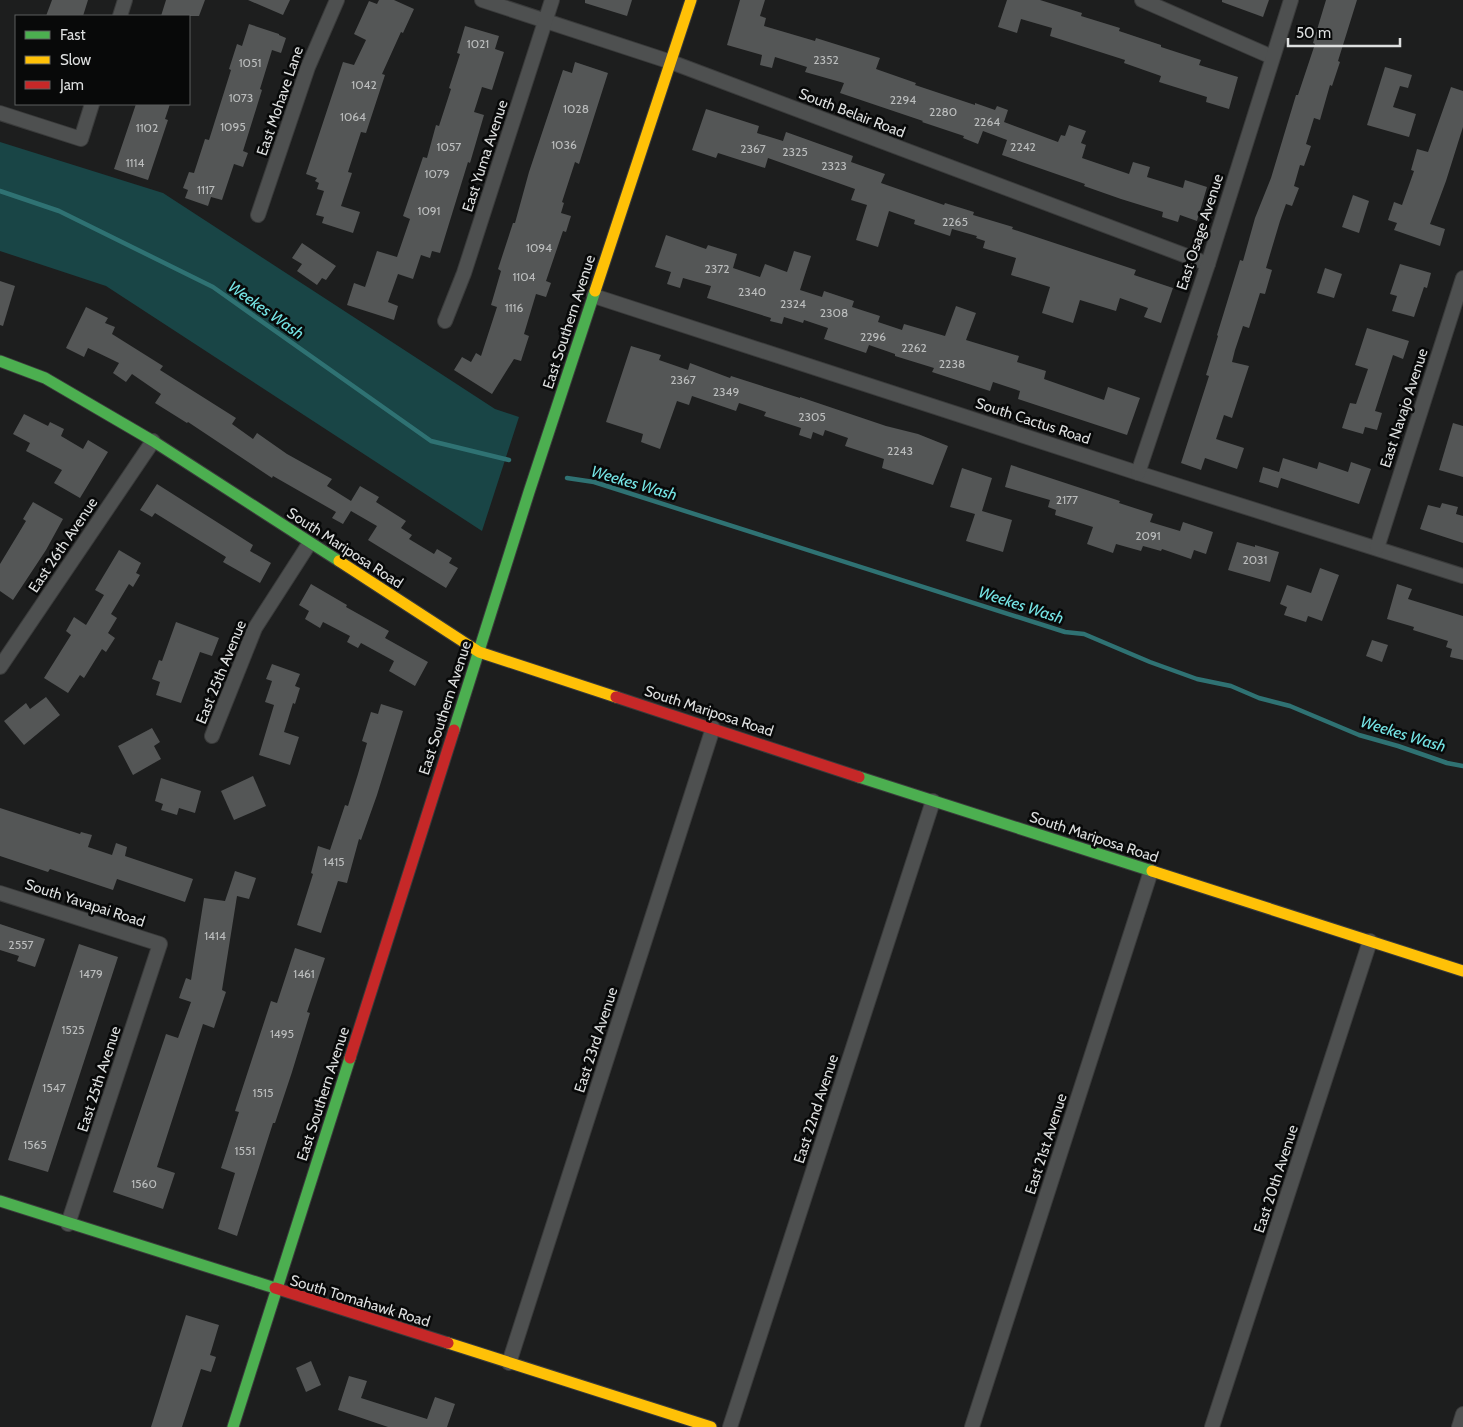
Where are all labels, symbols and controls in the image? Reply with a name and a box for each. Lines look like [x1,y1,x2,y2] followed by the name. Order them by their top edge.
[15,15,190,105] legend
[1288,15,1400,47] scale bar
[1296,24,1331,42] text: 50 m
[60,26,85,44] text: Fast
[467,36,489,51] house number: 1021
[253,44,307,158] street label: East Mohave Lane
[60,51,91,69] text: Slow
[813,52,839,67] house number: 2352
[239,55,261,70] house number: 1051
[59,76,84,94] text: Jam
[351,77,377,92] house number: 1042
[796,84,908,142] street label: South Belair Road
[229,90,253,105] house number: 1073
[890,92,916,107] house number: 2294
[458,97,512,214] street label: East Yuma Avenue
[563,101,589,116] house number: 1028
[929,104,957,119] house number: 2280
[340,109,366,124] house number: 1064
[974,114,1000,129] house number: 2264
[220,119,246,134] house number: 1095
[136,120,158,135] house number: 1102
[551,137,577,152] house number: 1036
[437,139,461,154] house number: 1057
[1010,139,1036,154] house number: 2242
[740,141,766,156] house number: 2367
[782,144,808,159] house number: 2325
[126,155,144,170] house number: 1114
[821,158,847,173] house number: 2323
[424,166,450,181] house number: 1079
[1173,171,1227,292] street label: East Osage Avenue
[197,182,215,197] house number: 1117
[417,203,441,218] house number: 1091
[942,214,968,229] house number: 2265
[526,240,552,255] house number: 1094
[539,252,599,391] street label: East Southern Avenue
[704,261,730,276] house number: 2372
[512,269,536,284] house number: 1104
[224,277,308,343] water label: Weekes Wash
[738,284,766,299] house number: 2340
[780,296,806,311] house number: 2324
[505,300,523,315] house number: 1116
[820,305,848,320] house number: 2308
[860,329,886,344] house number: 2296
[901,340,927,355] house number: 2262
[1376,346,1432,470] street label: East Navajo Avenue
[939,356,965,371] house number: 2238
[670,372,696,387] house number: 2367
[713,384,739,399] house number: 2349
[973,394,1093,448] street label: South Cactus Road
[798,409,826,424] house number: 2305
[887,443,913,458] house number: 2243
[589,462,679,504] water label: Weekes Wash
[1056,492,1078,507] house number: 2177
[25,494,102,596] street label: East 26th Avenue
[284,504,406,592] street label: South Mariposa Road
[1135,528,1161,543] house number: 2091
[1242,552,1268,567] house number: 2031
[976,582,1066,628] water label: Weekes Wash
[192,617,250,726] street label: East 25th Avenue
[415,638,475,777] street label: East Southern Avenue
[642,682,776,740] street label: South Mariposa Road
[1358,712,1448,756] water label: Weekes Wash
[1027,808,1161,866] street label: South Mariposa Road
[323,854,345,869] house number: 1415
[23,875,147,931] street label: South Yavapai Road
[204,928,226,943] house number: 1414
[8,937,34,952] house number: 2557
[79,966,103,981] house number: 1479
[293,966,315,981] house number: 1461
[570,985,622,1095] street label: East 23rd Avenue
[61,1022,85,1037] house number: 1525
[73,1023,125,1134] street label: East 25th Avenue
[293,1024,353,1163] street label: East Southern Avenue
[270,1026,294,1041] house number: 1495
[790,1052,842,1166] street label: East 22nd Avenue
[42,1080,66,1095] house number: 1547
[253,1085,273,1100] house number: 1515
[1021,1091,1071,1197] street label: East 21st Avenue
[1250,1122,1302,1235] street label: East 20th Avenue
[23,1137,47,1152] house number: 1565
[235,1143,255,1158] house number: 1551
[131,1176,157,1191] house number: 1560
[288,1271,432,1331] street label: South Tomahawk Road

